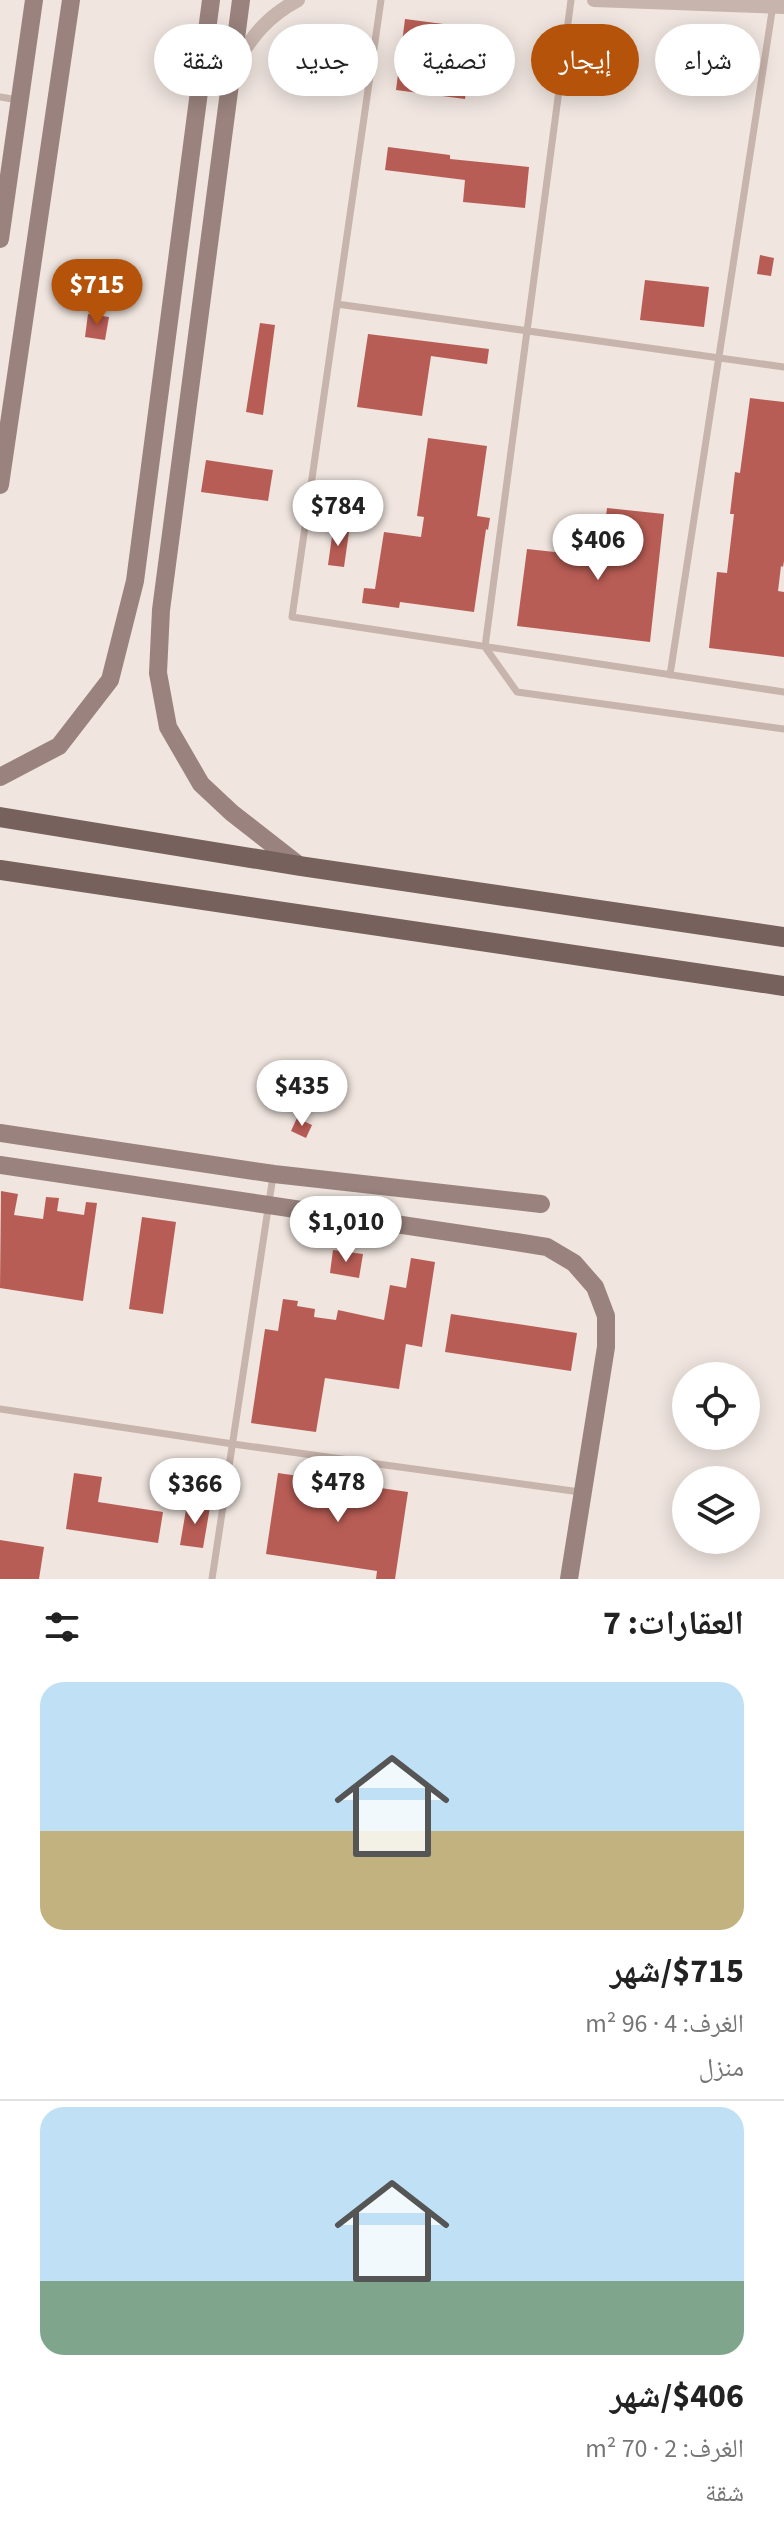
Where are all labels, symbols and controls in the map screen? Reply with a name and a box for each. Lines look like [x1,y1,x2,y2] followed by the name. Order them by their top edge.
[154,24,252,96] chip: شقة
[268,24,378,96] chip: جديد
[394,24,515,96] chip: تصفية
[531,24,639,96] chip: إيجار
[655,24,760,96] chip: شراء
[50,259,144,327] pin: $715
[70,266,124,303] text: $715
[291,480,385,548] pin: $784
[311,487,365,524] text: $784
[551,514,645,582] pin: $406
[571,521,625,558] text: $406
[255,1060,349,1128] pin: $435
[275,1067,329,1104] text: $435
[281,1196,411,1264] pin: $1,010
[308,1203,384,1240] text: $1,010
[672,1362,760,1554] map controls
[672,1362,760,1450] button: locate
[291,1456,385,1524] pin: $478
[148,1458,242,1526] pin: $366
[311,1463,365,1500] text: $478
[168,1465,222,1502] text: $366
[672,1466,760,1554] button: layers
[603,1599,744,1648] text: العقارات: 7
[40,1605,84,1649] icon: filters
[320,1734,464,1878] icon: home
[610,1947,744,1996] text: $715/شهر
[585,2005,744,2042] text: الغرف: 4 · 96 m²
[699,2049,744,2086] text: منزل
[320,2159,464,2303] icon: home
[610,2372,744,2421] text: $406/شهر
[585,2430,744,2467] text: الغرف: 2 · 70 m²
[705,2474,744,2511] text: شقة

